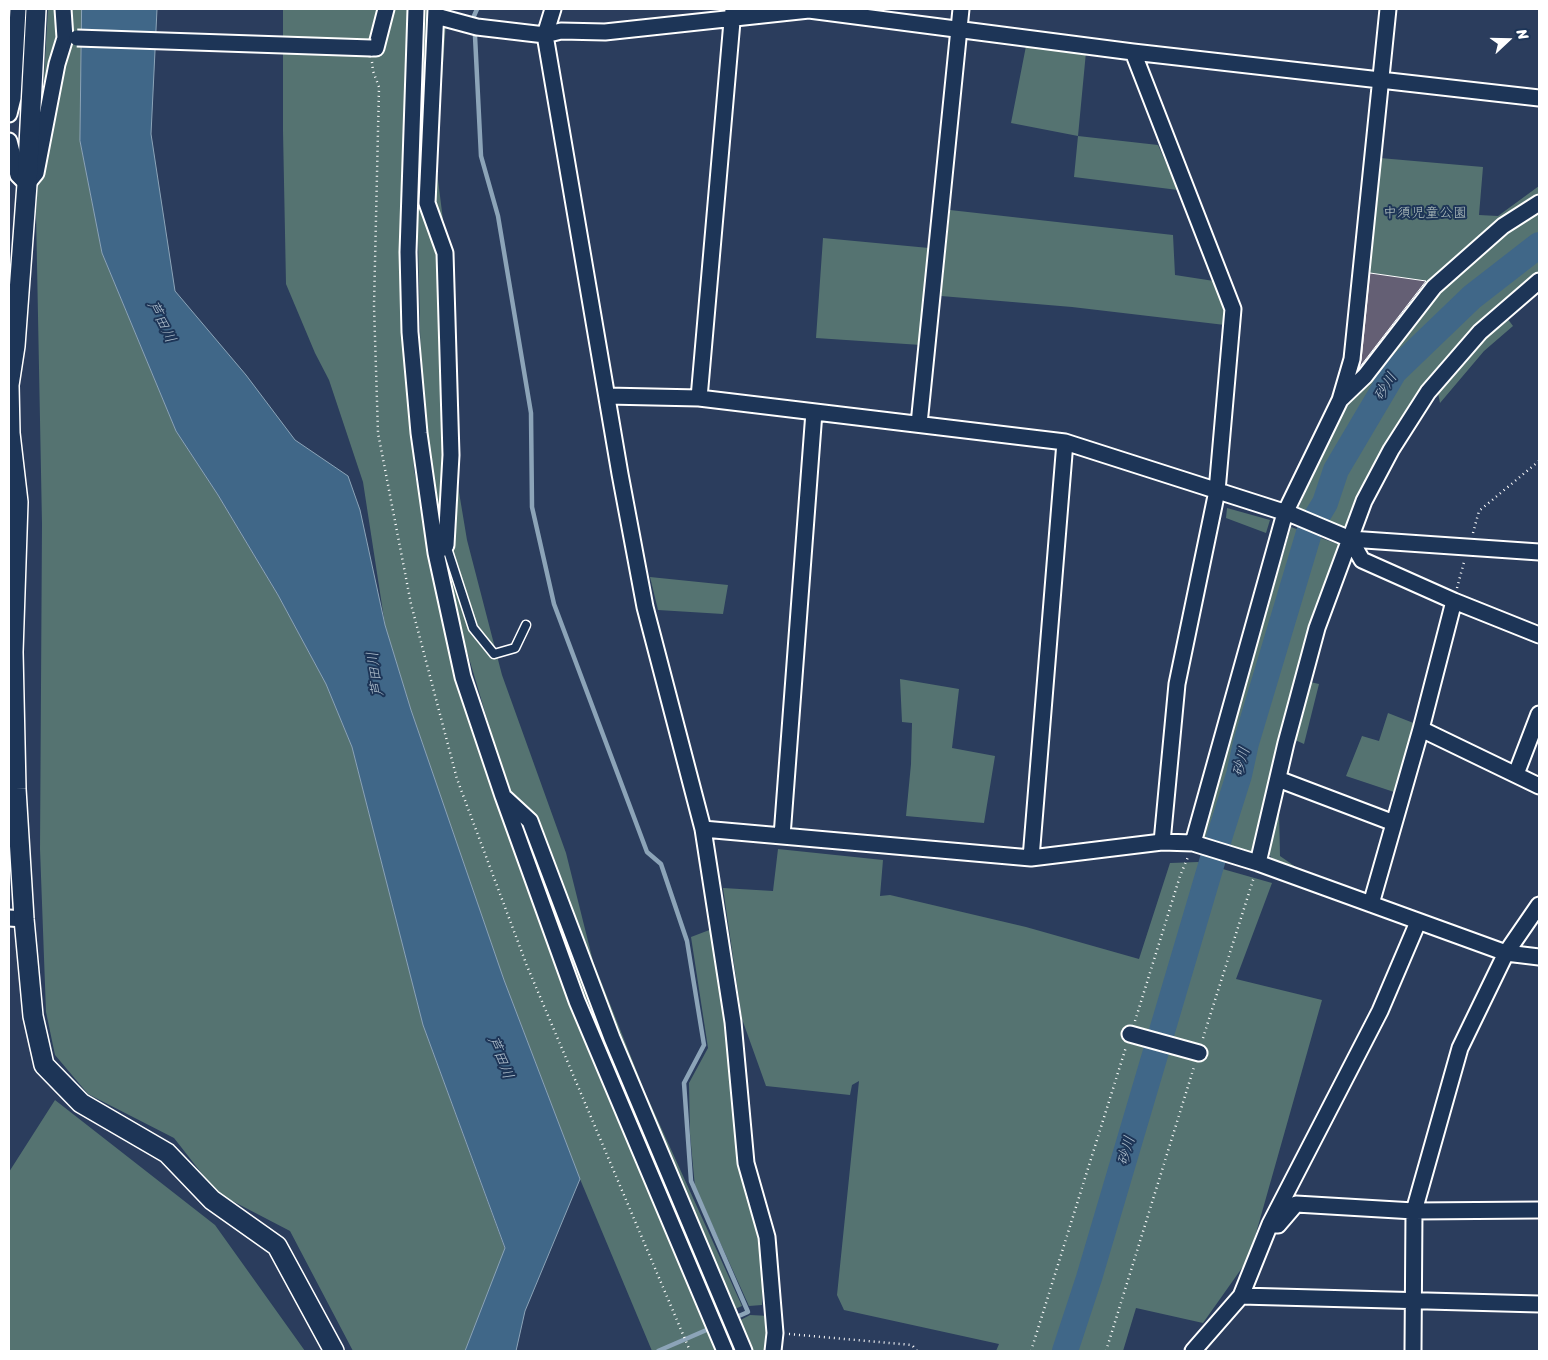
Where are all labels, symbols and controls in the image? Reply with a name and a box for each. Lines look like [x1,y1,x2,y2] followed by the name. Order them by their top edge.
[1483,15,1533,65] north arrow
[1509,25,1536,43] text: N
[1383,205,1467,221] park label: 中須児童公園
[143,298,179,346] water label: 芦田川
[1370,370,1402,404] water label: 砂川
[364,651,388,697] water label: 芦田川
[1229,745,1255,779] water label: 砂川
[483,1034,517,1082] water label: 芦田川
[1114,1134,1140,1168] water label: 砂川

